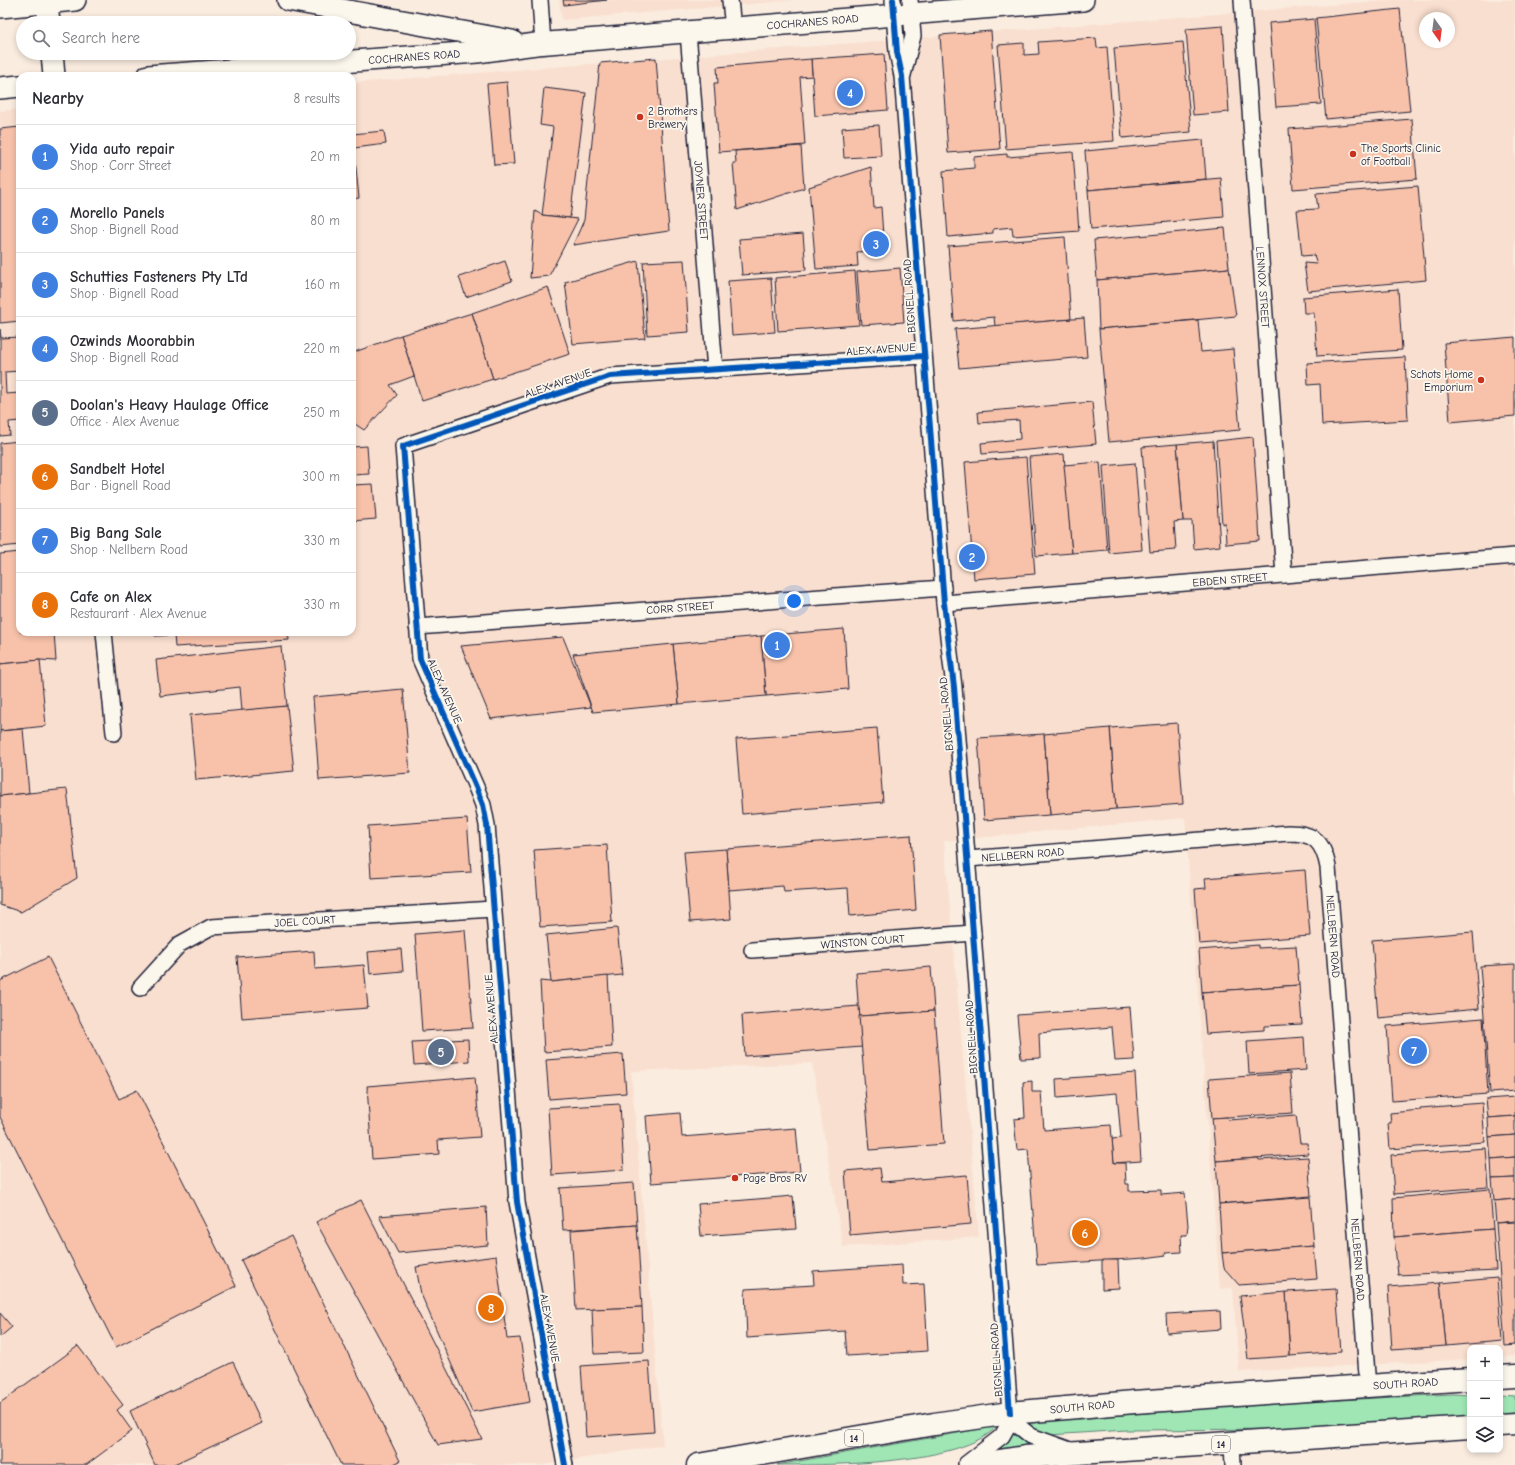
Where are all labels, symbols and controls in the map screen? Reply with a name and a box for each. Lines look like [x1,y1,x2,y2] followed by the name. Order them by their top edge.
[766,12,859,32] street label: COCHRANES ROAD
[1419,12,1455,48] north arrow
[16,16,356,60] search box
[30,27,52,49] icon: search
[62,29,140,47] text: Search here
[368,47,461,67] street label: COCHRANES ROAD
[837,78,863,108] pin: 4
[32,89,83,108] text: Nearby
[294,91,340,106] text: 8 results
[648,105,698,131] place label: 2 Brothers Brewery
[635,112,645,122] marker: 2 Brothers Brewery
[70,140,174,158] text: Yida auto repair
[1361,142,1442,168] place label: The Sports Clinic of Football
[42,149,48,164] text: 1
[310,149,340,164] text: 20 m
[1348,149,1358,159] marker: The Sports Clinic of Football
[70,158,171,173] text: Shop · Corr Street
[691,160,711,241] street label: JOYNER STREET
[70,204,164,222] text: Morello Panels
[42,213,48,228] text: 2
[310,213,340,228] text: 80 m
[70,222,179,237] text: Shop · Bignell Road
[863,229,889,259] pin: 3
[1253,246,1272,329] street label: LENNOX STREET
[900,258,919,333] street label: BIGNELL ROAD
[70,268,248,286] text: Schutties Fasteners Pty LTd
[42,277,48,292] text: 3
[305,277,340,292] text: 160 m
[70,286,179,301] text: Shop · Bignell Road
[70,332,195,350] text: Ozwinds Moorabbin
[42,341,48,356] text: 4
[303,341,340,356] text: 220 m
[846,341,917,358] street label: ALEX AVENUE
[70,350,179,365] text: Shop · Bignell Road
[523,366,594,401] street label: ALEX AVENUE
[1410,368,1473,394] place label: Schots Home Emporium
[1476,375,1486,385] marker: Schots Home Emporium
[70,396,269,414] text: Doolan's Heavy Haulage Office
[42,405,48,420] text: 5
[303,405,340,420] text: 250 m
[70,414,179,429] text: Office · Alex Avenue
[70,460,165,478] text: Sandbelt Hotel
[42,469,48,484] text: 6
[302,469,340,484] text: 300 m
[70,478,171,493] text: Bar · Bignell Road
[70,524,162,542] text: Big Bang Sale
[42,533,48,548] text: 7
[304,533,340,548] text: 330 m
[70,542,188,557] text: Shop · Nellbern Road
[959,542,985,572] pin: 2
[1192,570,1268,590] street label: EBDEN STREET
[70,588,152,606] text: Cafe on Alex
[784,591,804,611] your location
[42,597,48,612] text: 8
[304,597,340,612] text: 330 m
[646,599,715,617] street label: CORR STREET
[70,606,207,621] text: Restaurant · Alex Avenue
[764,630,790,660] pin: 1
[424,657,465,726] street label: ALEX AVENUE
[937,676,956,751] street label: BIGNELL ROAD
[981,845,1065,865] street label: NELLBERN ROAD
[1323,895,1343,978] street label: NELLBERN ROAD
[274,913,336,930] street label: JOEL COURT
[820,932,905,952] street label: WINSTON COURT
[482,973,501,1044] street label: ALEX AVENUE
[962,999,981,1074] street label: BIGNELL ROAD
[1401,1036,1427,1066] pin: 7
[428,1037,454,1067] pin: 5
[743,1172,807,1185] place label: Page Bros RV
[730,1173,740,1183] marker: Page Bros RV
[1072,1218,1098,1248] pin: 6
[1348,1218,1367,1301] street label: NELLBERN ROAD
[478,1293,504,1323] pin: 8
[537,1293,562,1364] street label: ALEX AVENUE
[987,1322,1006,1397] street label: BIGNELL ROAD
[1467,1345,1503,1453] map controls
[1467,1345,1503,1381] button: +
[1373,1375,1439,1393] street label: SOUTH ROAD
[1467,1381,1503,1417] button: −
[1049,1398,1116,1416] street label: SOUTH ROAD
[1467,1417,1503,1453] button: layers
[845,1430,863,1446] road number: 14
[1212,1436,1230,1452] road number: 14

